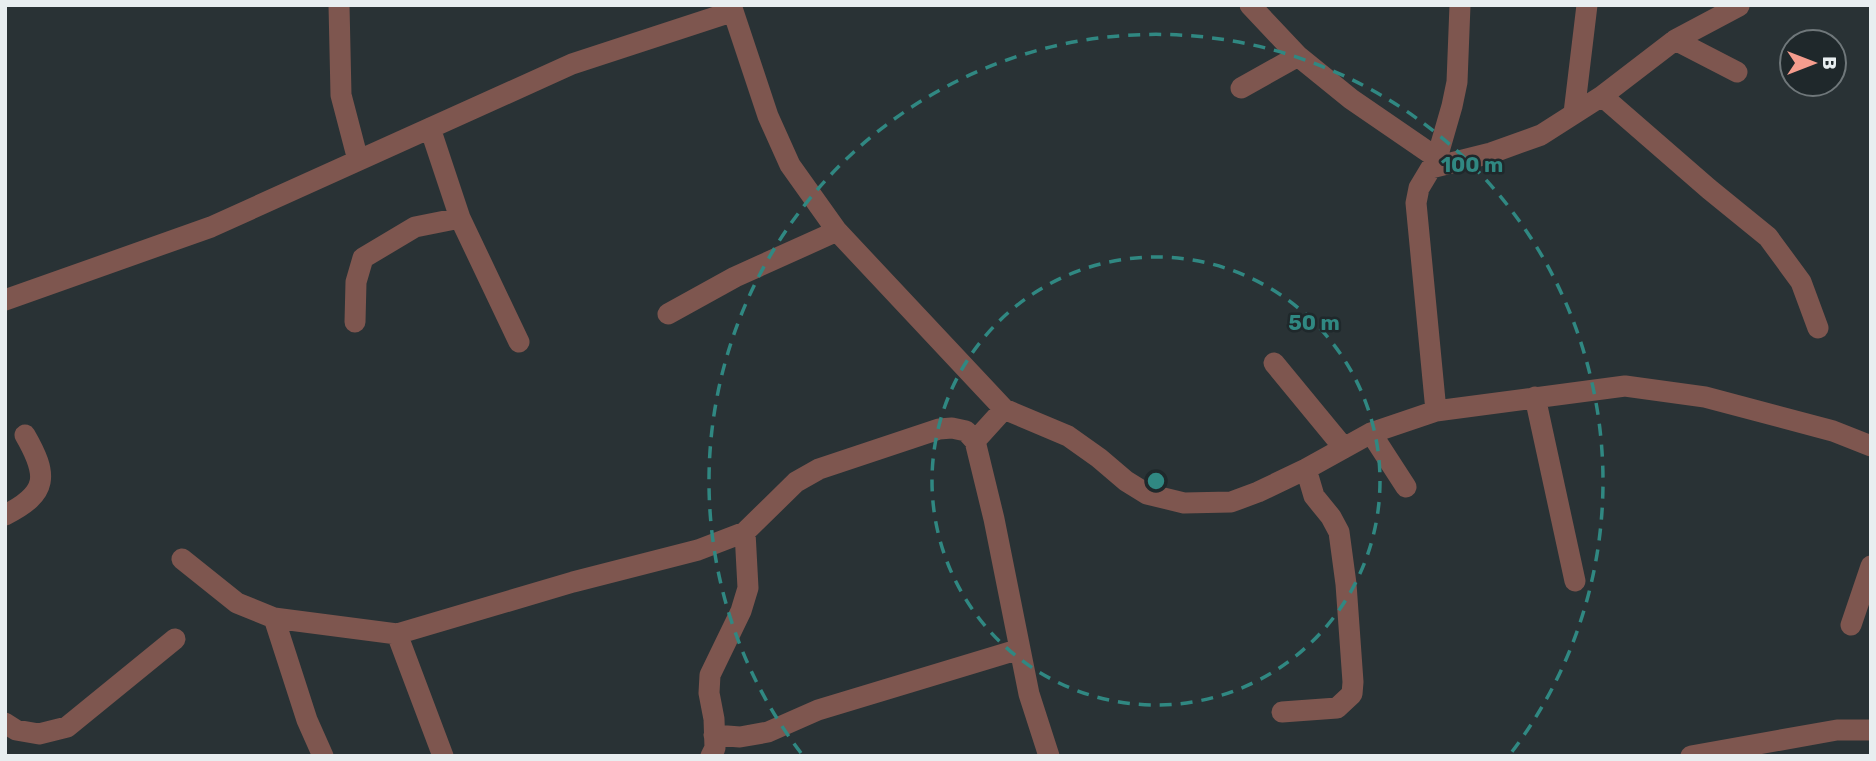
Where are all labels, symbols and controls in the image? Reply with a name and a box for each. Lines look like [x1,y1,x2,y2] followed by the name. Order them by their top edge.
[1778,28,1848,98] north arrow
[1818,56,1841,70] text: B
[1441,152,1503,177] text: 100 m
[1288,310,1340,335] text: 50 m
[1144,469,1168,493] centre of rings

